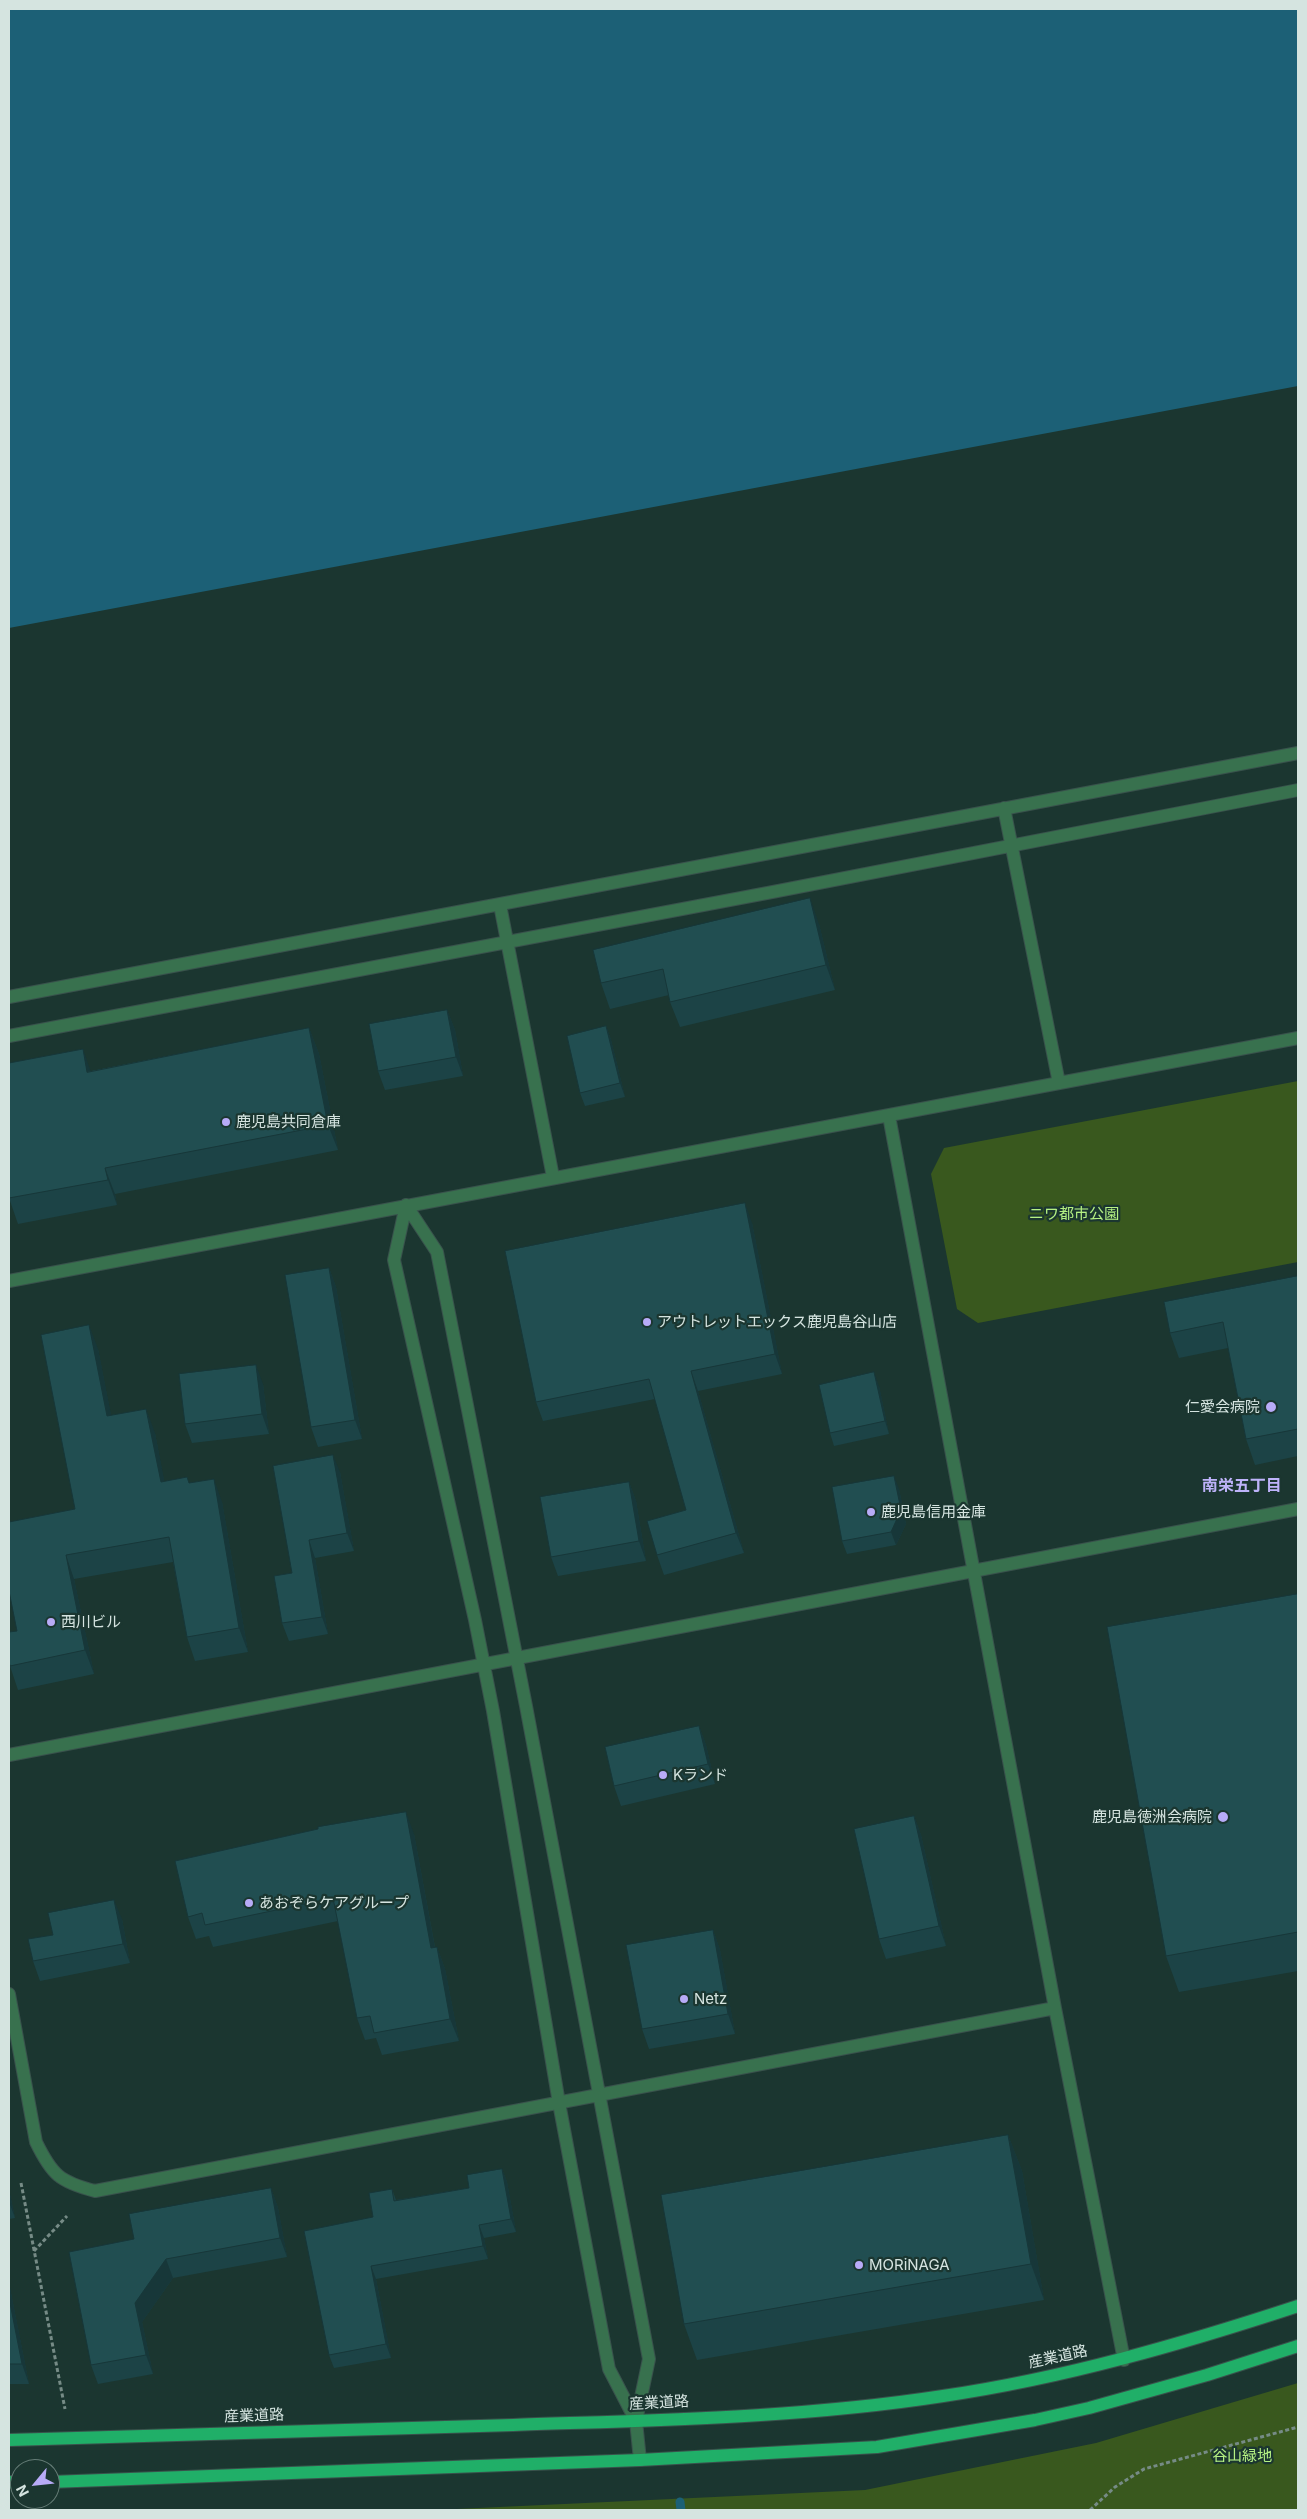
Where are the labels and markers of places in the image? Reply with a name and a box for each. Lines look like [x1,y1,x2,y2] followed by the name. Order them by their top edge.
[236,1113,341,1131] place label: 鹿児島共同倉庫
[220,1116,232,1128] marker: 鹿児島共同倉庫
[657,1313,897,1331] place label: アウトレットエックス鹿児島谷山店
[641,1316,653,1328] marker: アウトレットエックス鹿児島谷山店
[1185,1398,1260,1416] place label: 仁愛会病院
[1264,1400,1278,1414] marker: 仁愛会病院
[881,1503,986,1521] place label: 鹿児島信用金庫
[865,1506,877,1518] marker: 鹿児島信用金庫
[61,1613,121,1631] place label: 西川ビル
[45,1616,57,1628] marker: 西川ビル
[673,1766,728,1784] place label: Kランド
[657,1769,669,1781] marker: Kランド
[1092,1808,1212,1826] place label: 鹿児島徳洲会病院
[1216,1810,1230,1824] marker: 鹿児島徳洲会病院
[259,1894,409,1912] place label: あおぞらケアグループ
[243,1897,255,1909] marker: あおぞらケアグループ
[694,1990,727,2008] place label: Netz
[678,1993,690,2005] marker: Netz
[869,2256,950,2274] place label: MORiNAGA
[853,2259,865,2271] marker: MORiNAGA

